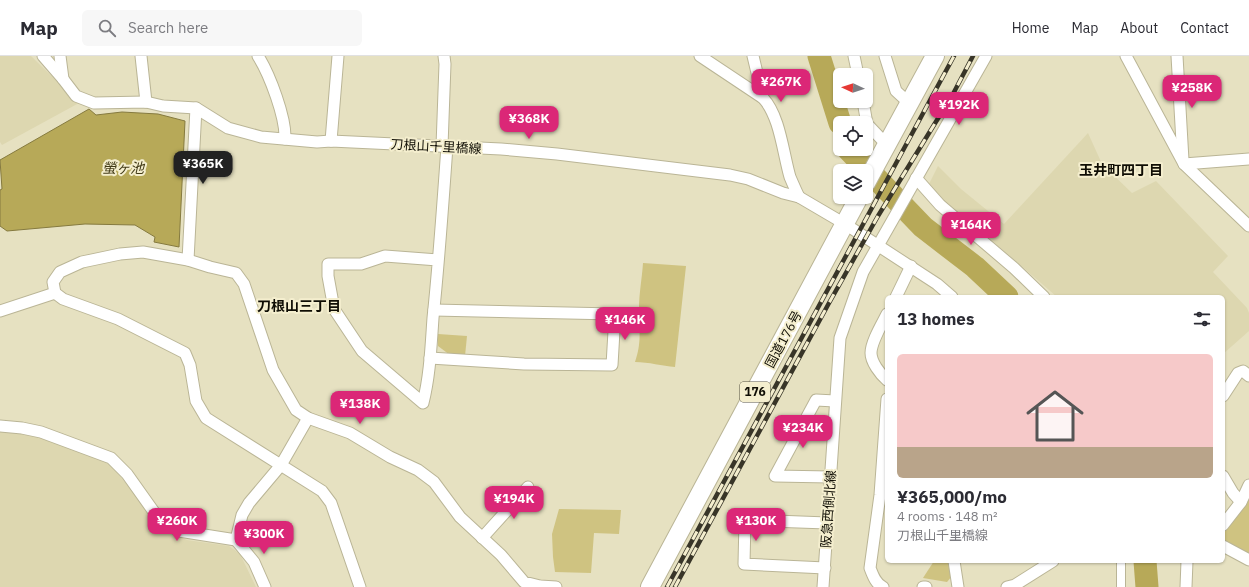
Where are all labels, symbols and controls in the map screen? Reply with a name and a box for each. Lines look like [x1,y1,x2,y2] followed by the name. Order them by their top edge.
[82,10,362,46] search box
[20,16,58,40] text: Map
[96,17,118,39] icon: search
[128,18,208,37] text: Search here
[1012,19,1049,37] text: Home
[1071,19,1098,37] text: Map
[1120,19,1158,37] text: About
[1180,19,1229,37] text: Contact
[833,68,873,108] north arrow
[833,68,873,204] map controls
[753,69,809,103] pin: ¥267K
[761,73,801,90] text: ¥267K
[1164,75,1220,109] pin: ¥258K
[1172,79,1212,96] text: ¥258K
[931,92,987,126] pin: ¥192K
[939,96,979,113] text: ¥192K
[501,106,557,140] pin: ¥368K
[509,110,549,127] text: ¥368K
[833,116,873,156] button: locate
[390,136,482,157] street label: 刀根山千里橋線
[175,151,231,185] pin: ¥365K
[183,155,223,172] text: ¥365K
[102,159,146,177] water label: 螢ヶ池
[1079,161,1163,179] district label: 玉井町四丁目
[833,164,873,204] button: layers
[943,212,999,246] pin: ¥164K
[951,216,991,233] text: ¥164K
[257,297,341,315] district label: 刀根山三丁目
[597,307,653,341] pin: ¥146K
[761,308,806,371] street label: 国道176号
[897,308,974,330] text: 13 homes
[1191,308,1213,330] icon: filters
[605,311,645,328] text: ¥146K
[1019,380,1091,452] icon: home
[740,382,770,402] road number: 176
[332,391,388,425] pin: ¥138K
[340,395,380,412] text: ¥138K
[775,415,831,449] pin: ¥234K
[783,419,823,436] text: ¥234K
[817,470,840,549] street label: 阪急西側北線
[486,486,542,520] pin: ¥194K
[897,486,1007,508] text: ¥365,000/mo
[494,490,534,507] text: ¥194K
[149,508,205,542] pin: ¥260K
[728,508,784,542] pin: ¥130K
[897,508,998,525] text: 4 rooms · 148 m²
[157,512,197,529] text: ¥260K
[736,512,776,529] text: ¥130K
[236,521,292,555] pin: ¥300K
[244,525,284,542] text: ¥300K
[897,527,988,544] text: 刀根山千里橋線

